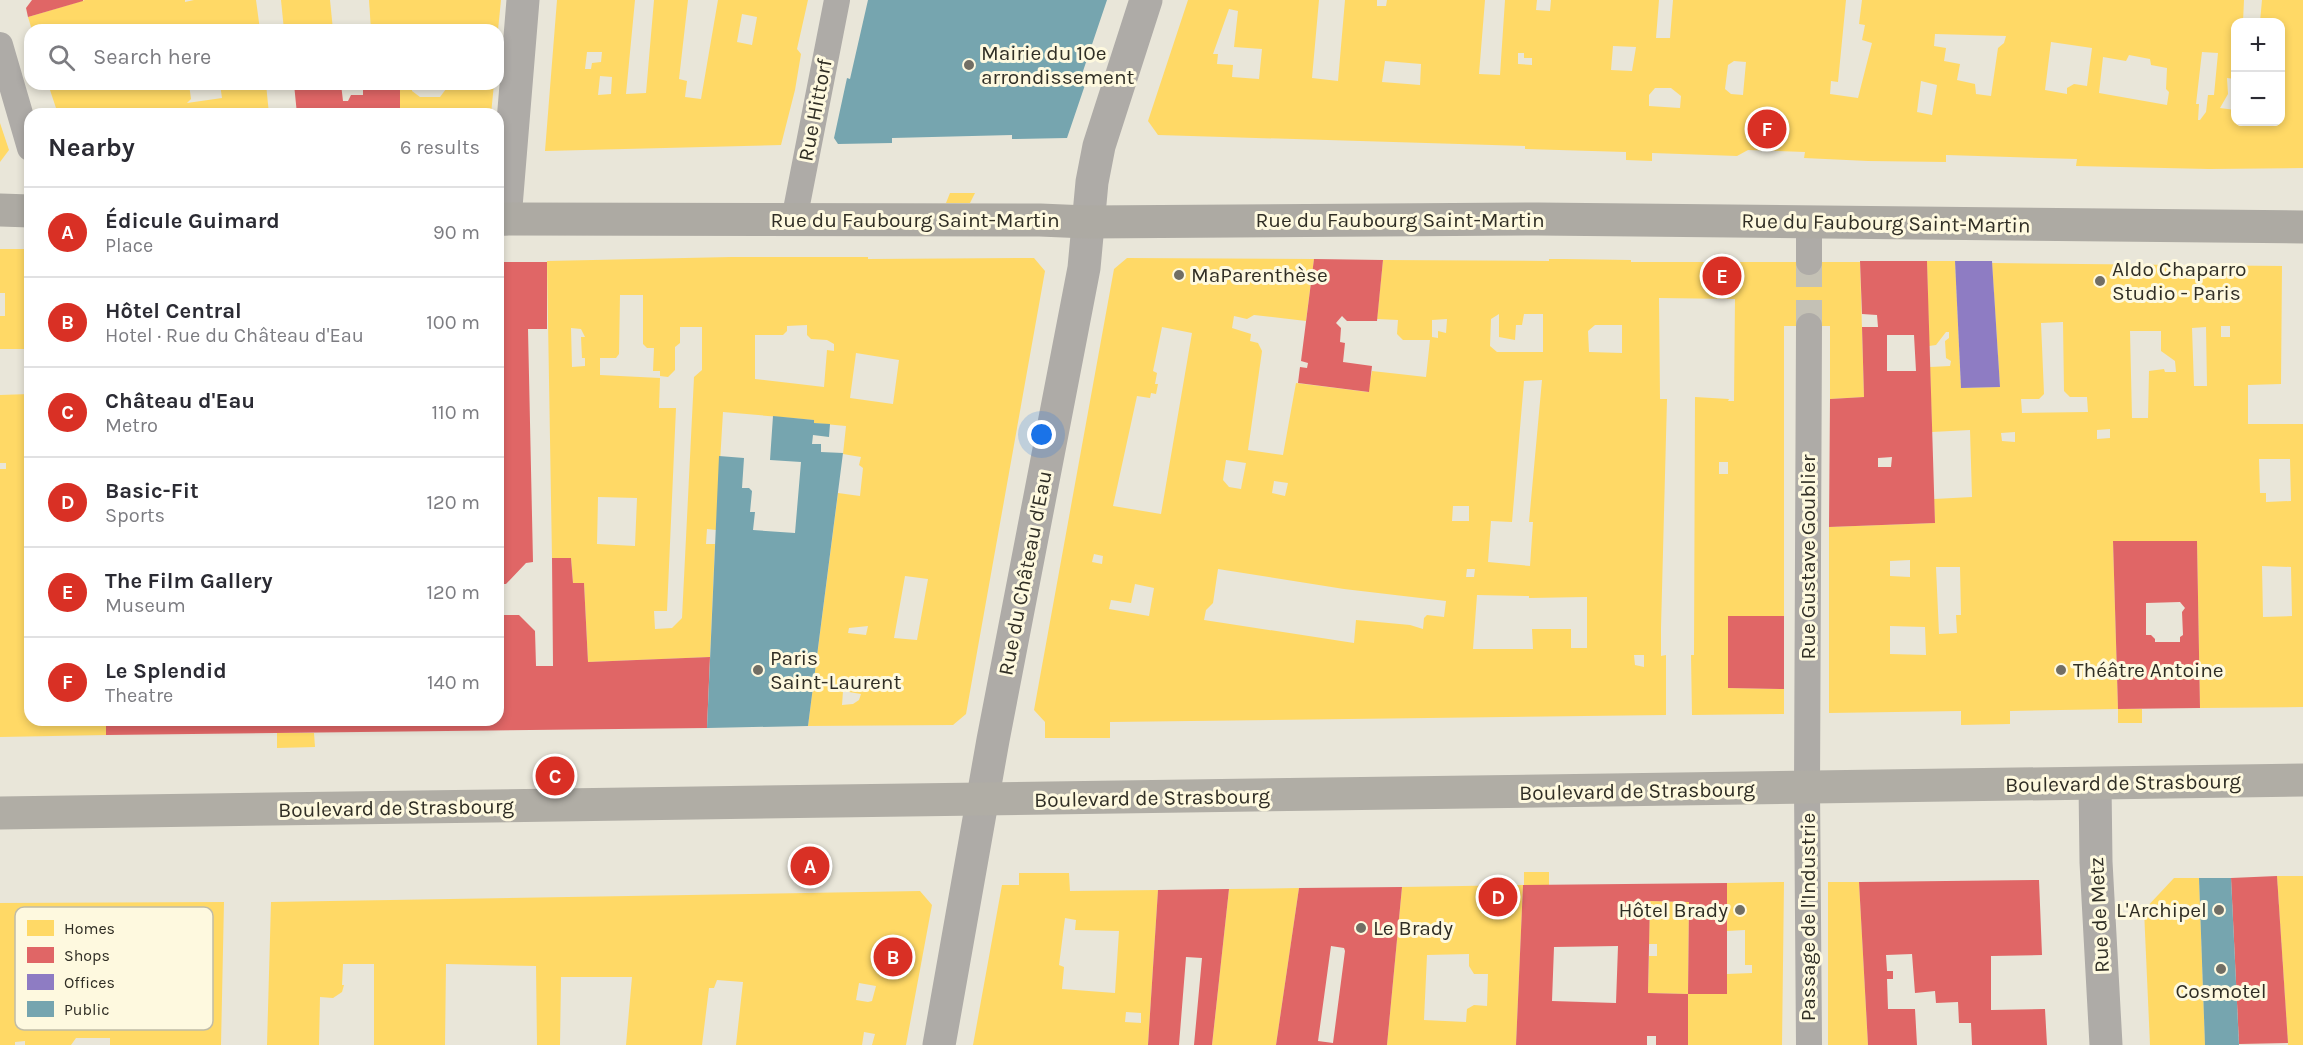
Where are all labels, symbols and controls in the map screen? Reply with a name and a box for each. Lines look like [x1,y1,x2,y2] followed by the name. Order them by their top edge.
[2231,18,2285,126] map controls
[2231,18,2285,72] button: +
[24,24,504,90] search box
[45,41,78,74] icon: search
[981,41,1135,89] place label: Mairie du 10e arrondissement
[93,44,211,70] text: Search here
[793,56,837,163] street label: Rue Hittorf
[962,58,976,72] marker: Mairie du 10e arrondissement
[2231,72,2285,126] button: −
[1748,106,1786,152] pin: F
[48,132,135,163] text: Nearby
[400,136,480,159] text: 6 results
[105,208,280,234] text: Édicule Guimard
[770,208,1060,232] street label: Rue du Faubourg Saint-Martin
[1255,208,1545,232] street label: Rue du Faubourg Saint-Martin
[1741,208,2031,238] street label: Rue du Faubourg Saint-Martin
[61,221,74,244] text: A
[433,221,480,244] text: 90 m
[105,234,153,257] text: Place
[1702,254,1742,298] pin: E
[2112,257,2246,305] place label: Aldo Chaparro Studio - Paris
[1191,263,1328,287] place label: MaParenthèse
[1172,268,1186,282] marker: MaParenthèse
[2093,274,2107,288] marker: Aldo Chaparro Studio - Paris
[105,298,242,324] text: Hôtel Central
[61,311,74,334] text: B
[426,311,480,334] text: 100 m
[105,324,364,347] text: Hotel · Rue du Château d'Eau
[105,388,255,414] text: Château d'Eau
[61,401,74,424] text: C
[431,401,480,424] text: 110 m
[105,414,158,437] text: Metro
[1027,420,1056,449] your location
[1796,454,1820,660] street label: Rue Gustave Goublier
[993,469,1057,677] street label: Rue du Château d'Eau
[105,478,199,504] text: Basic-Fit
[61,491,74,514] text: D
[426,491,480,514] text: 120 m
[105,504,165,527] text: Sports
[105,568,273,594] text: The Film Gallery
[62,581,73,604] text: E
[426,581,480,604] text: 120 m
[105,594,186,617] text: Museum
[770,646,902,694] place label: Paris Saint-Laurent
[105,658,227,684] text: Le Splendid
[2073,658,2224,682] place label: Théâtre Antoine
[751,663,765,677] marker: Paris Saint-Laurent
[2054,663,2068,677] marker: Théâtre Antoine
[62,671,73,694] text: F
[427,671,480,694] text: 140 m
[105,684,173,707] text: Theatre
[536,754,574,798] pin: C
[2005,769,2241,797] street label: Boulevard de Strasbourg
[1519,777,1755,805] street label: Boulevard de Strasbourg
[1034,784,1270,812] street label: Boulevard de Strasbourg
[278,794,514,822] street label: Boulevard de Strasbourg
[1796,813,1820,1021] street label: Passage de l'Industrie
[790,844,830,888] pin: A
[2084,856,2114,974] street label: Rue de Metz
[1478,874,1518,920] pin: D
[1619,898,1728,922] place label: Hôtel Brady
[2116,898,2207,922] place label: L'Archipel
[1733,903,1747,917] marker: Hôtel Brady
[2212,903,2226,917] marker: L'Archipel
[15,907,213,1030] legend
[1373,916,1453,940] place label: Le Brady
[64,919,115,938] text: Homes
[1354,921,1368,935] marker: Le Brady
[874,934,912,980] pin: B
[64,946,110,965] text: Shops
[2214,962,2228,976] marker: Cosmotel
[64,973,115,992] text: Offices
[2175,979,2267,1003] place label: Cosmotel
[64,1000,110,1019] text: Public

